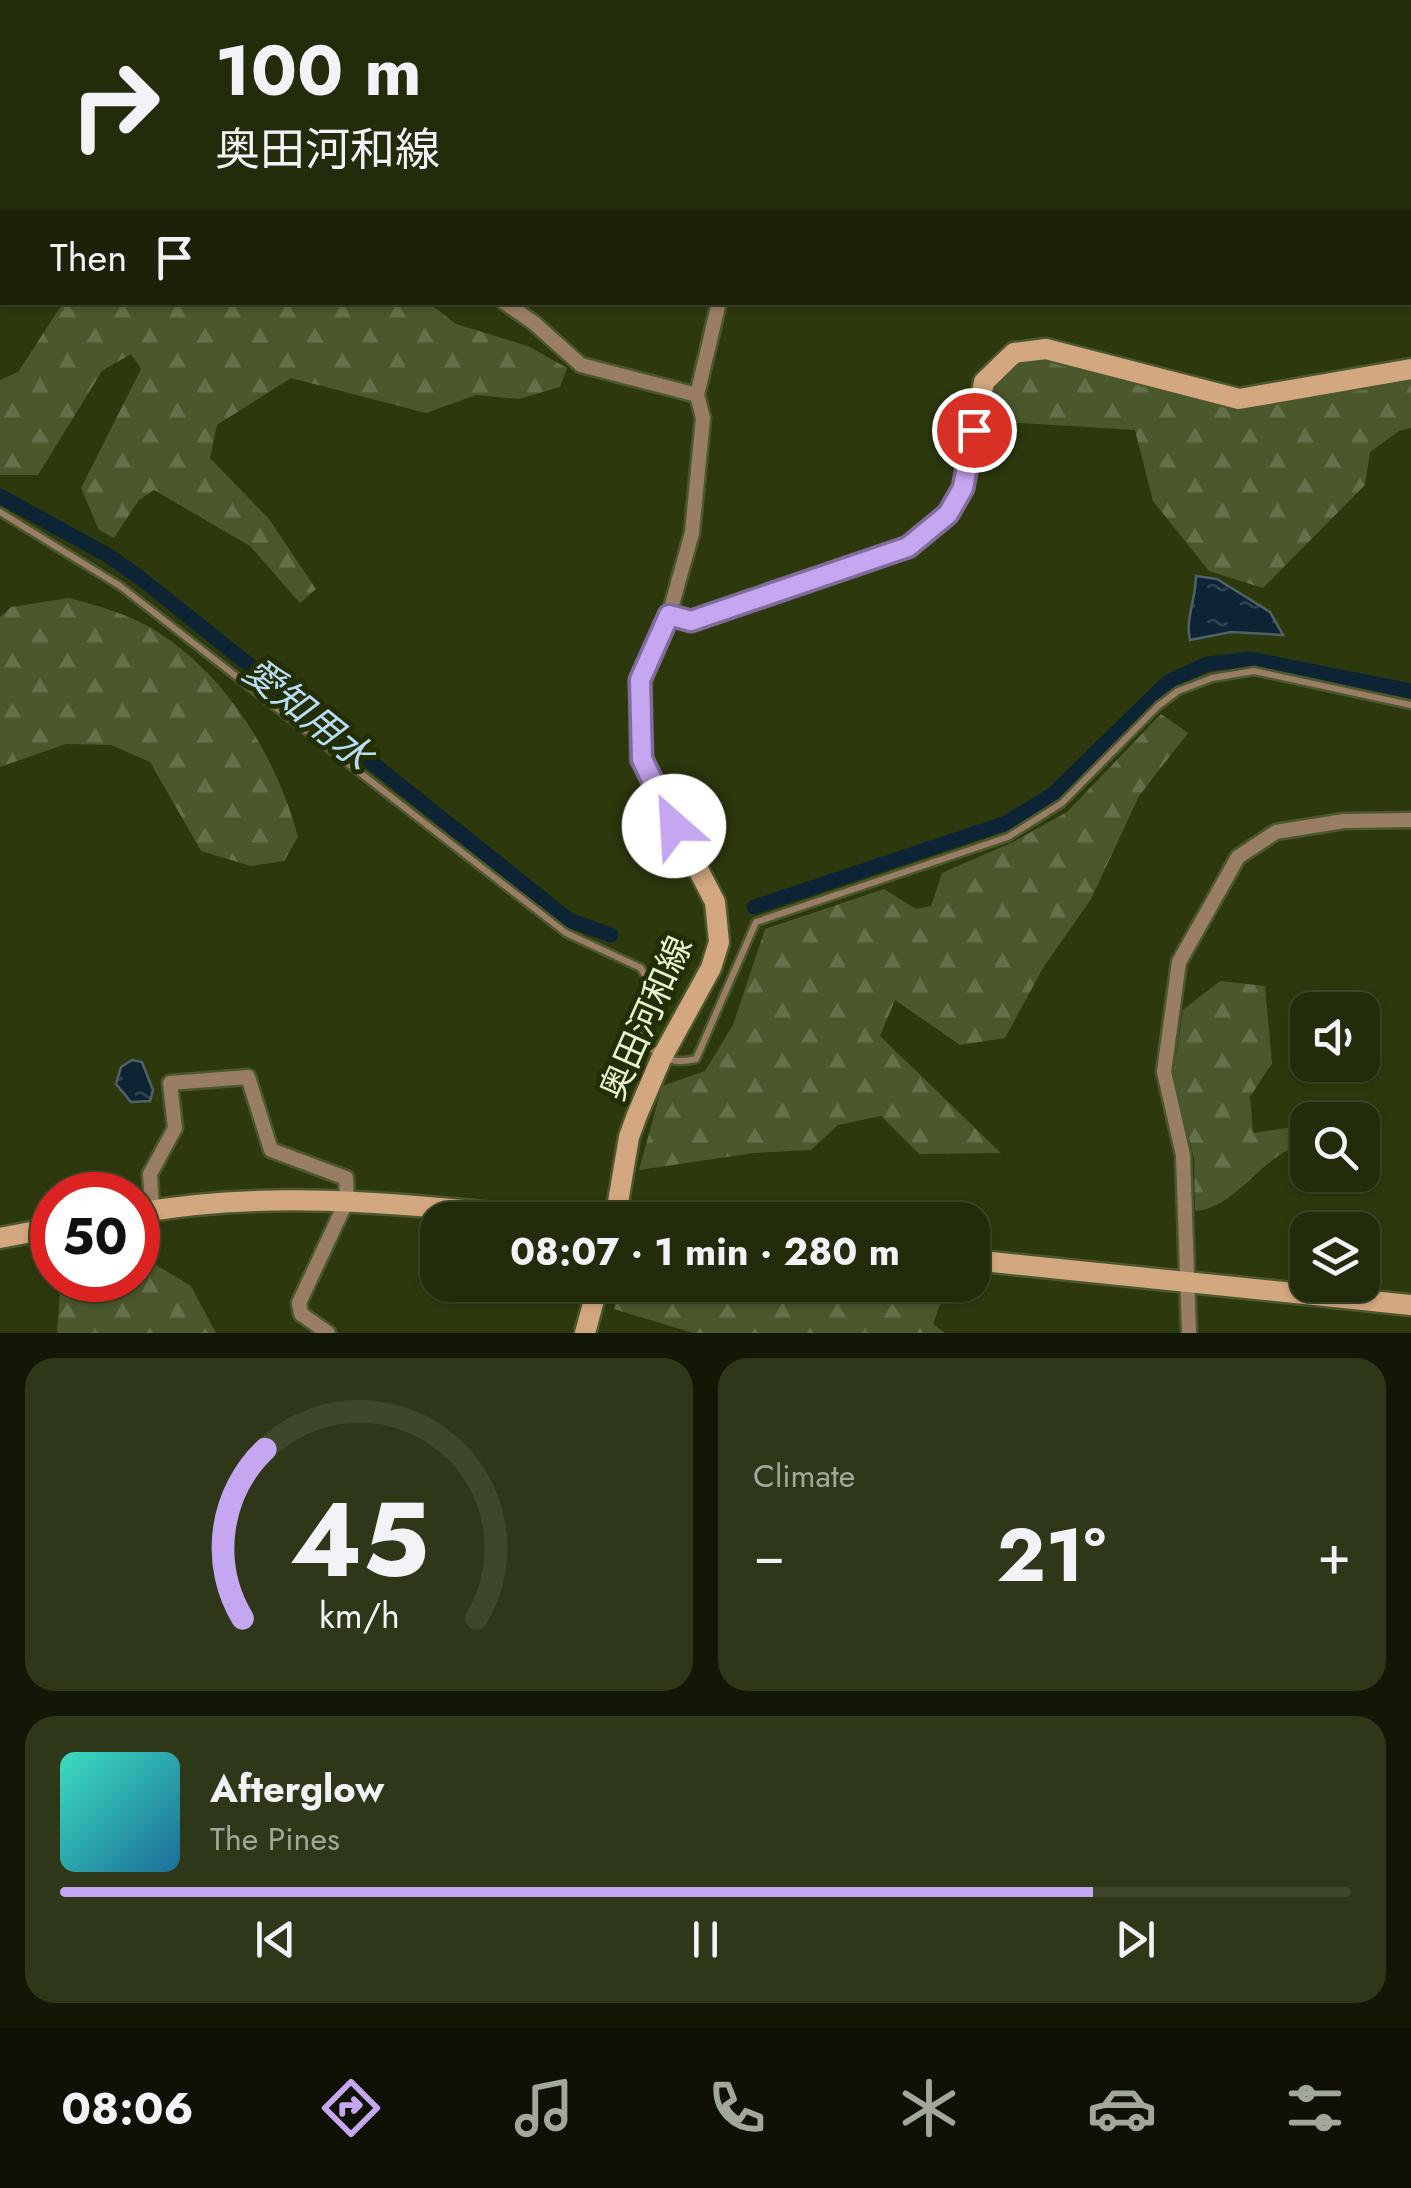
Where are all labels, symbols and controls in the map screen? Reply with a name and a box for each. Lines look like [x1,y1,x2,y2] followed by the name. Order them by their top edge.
[215,20,422,121] text: 100 m
[50,40,180,170] icon: right
[215,117,440,182] text: 奥田河和線
[50,230,127,285] text: Then
[147,230,202,285] icon: arrive
[932,388,1017,473] pin
[947,403,1002,458] icon: arrive
[232,644,387,785] water label: 愛知用水
[622,774,726,878] position arrow
[588,928,704,1108] street label: 奥田河和線
[1290,992,1380,1302] map controls
[1290,992,1380,1082] button: sound
[1290,1102,1380,1192] button: search
[30,1172,160,1302] speed limit sign: 50
[1290,1212,1380,1302] button: layers
[510,1224,900,1279] text: 08:07 · 1 min · 280 m
[753,1453,855,1499] text: Climate
[289,1465,429,1615] text: 45
[996,1501,1106,1609] text: 21°
[753,1515,785,1595] text: −
[1317,1515,1351,1595] text: +
[319,1590,399,1641] text: km/h
[210,1761,384,1816] text: Afterglow
[210,1816,340,1862] text: The Pines
[248,1912,303,1967] icon: previous
[678,1912,733,1967] icon: pause
[1108,1912,1163,1967] icon: next
[316,2073,386,2143] icon: directions
[509,2073,579,2143] icon: music
[702,2073,772,2143] icon: phone
[894,2073,964,2143] icon: climate
[1087,2073,1157,2143] icon: car
[1280,2073,1350,2143] icon: filters
[61,2076,194,2141] text: 08:06

